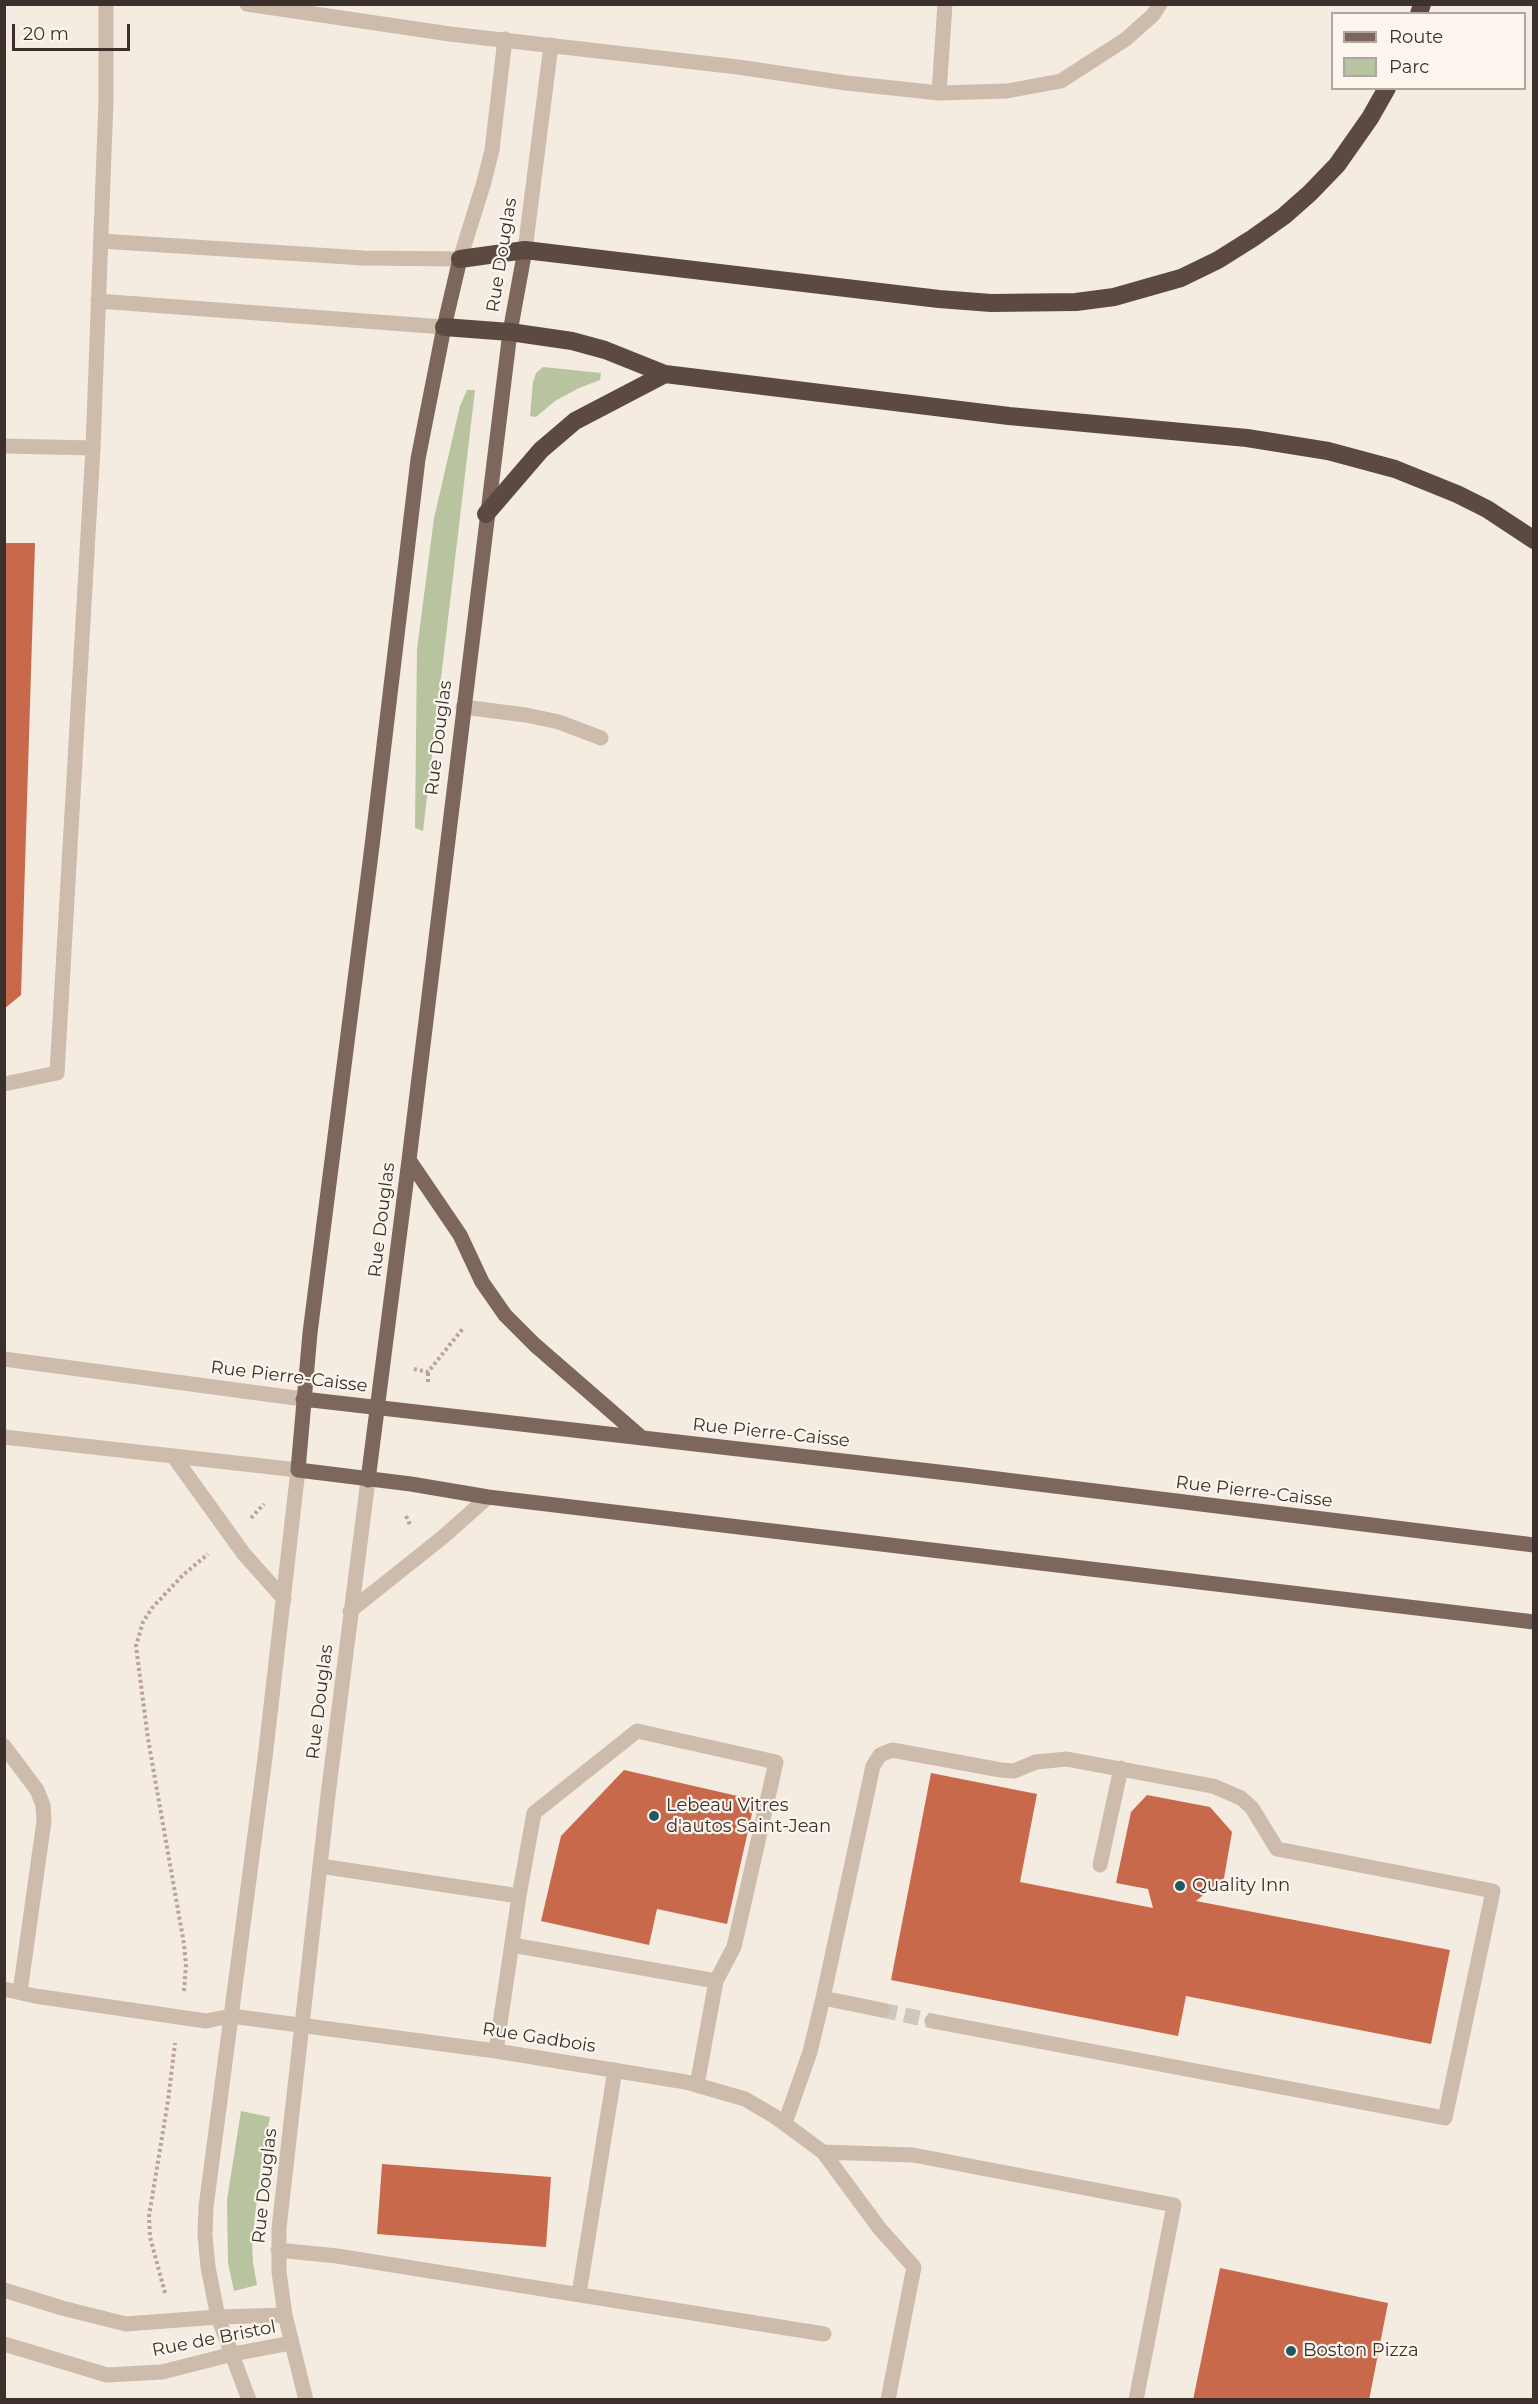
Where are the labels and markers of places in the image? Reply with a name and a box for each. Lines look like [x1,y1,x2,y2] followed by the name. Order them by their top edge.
[666,1795,831,1838] place label: Lebeau Vitres d'autos Saint-Jean
[647,1809,661,1823] marker: Lebeau Vitres d'autos Saint-Jean
[1192,1875,1290,1897] place label: Quality Inn
[1173,1879,1187,1893] marker: Quality Inn
[1303,2340,1419,2362] place label: Boston Pizza
[1284,2344,1298,2358] marker: Boston Pizza

